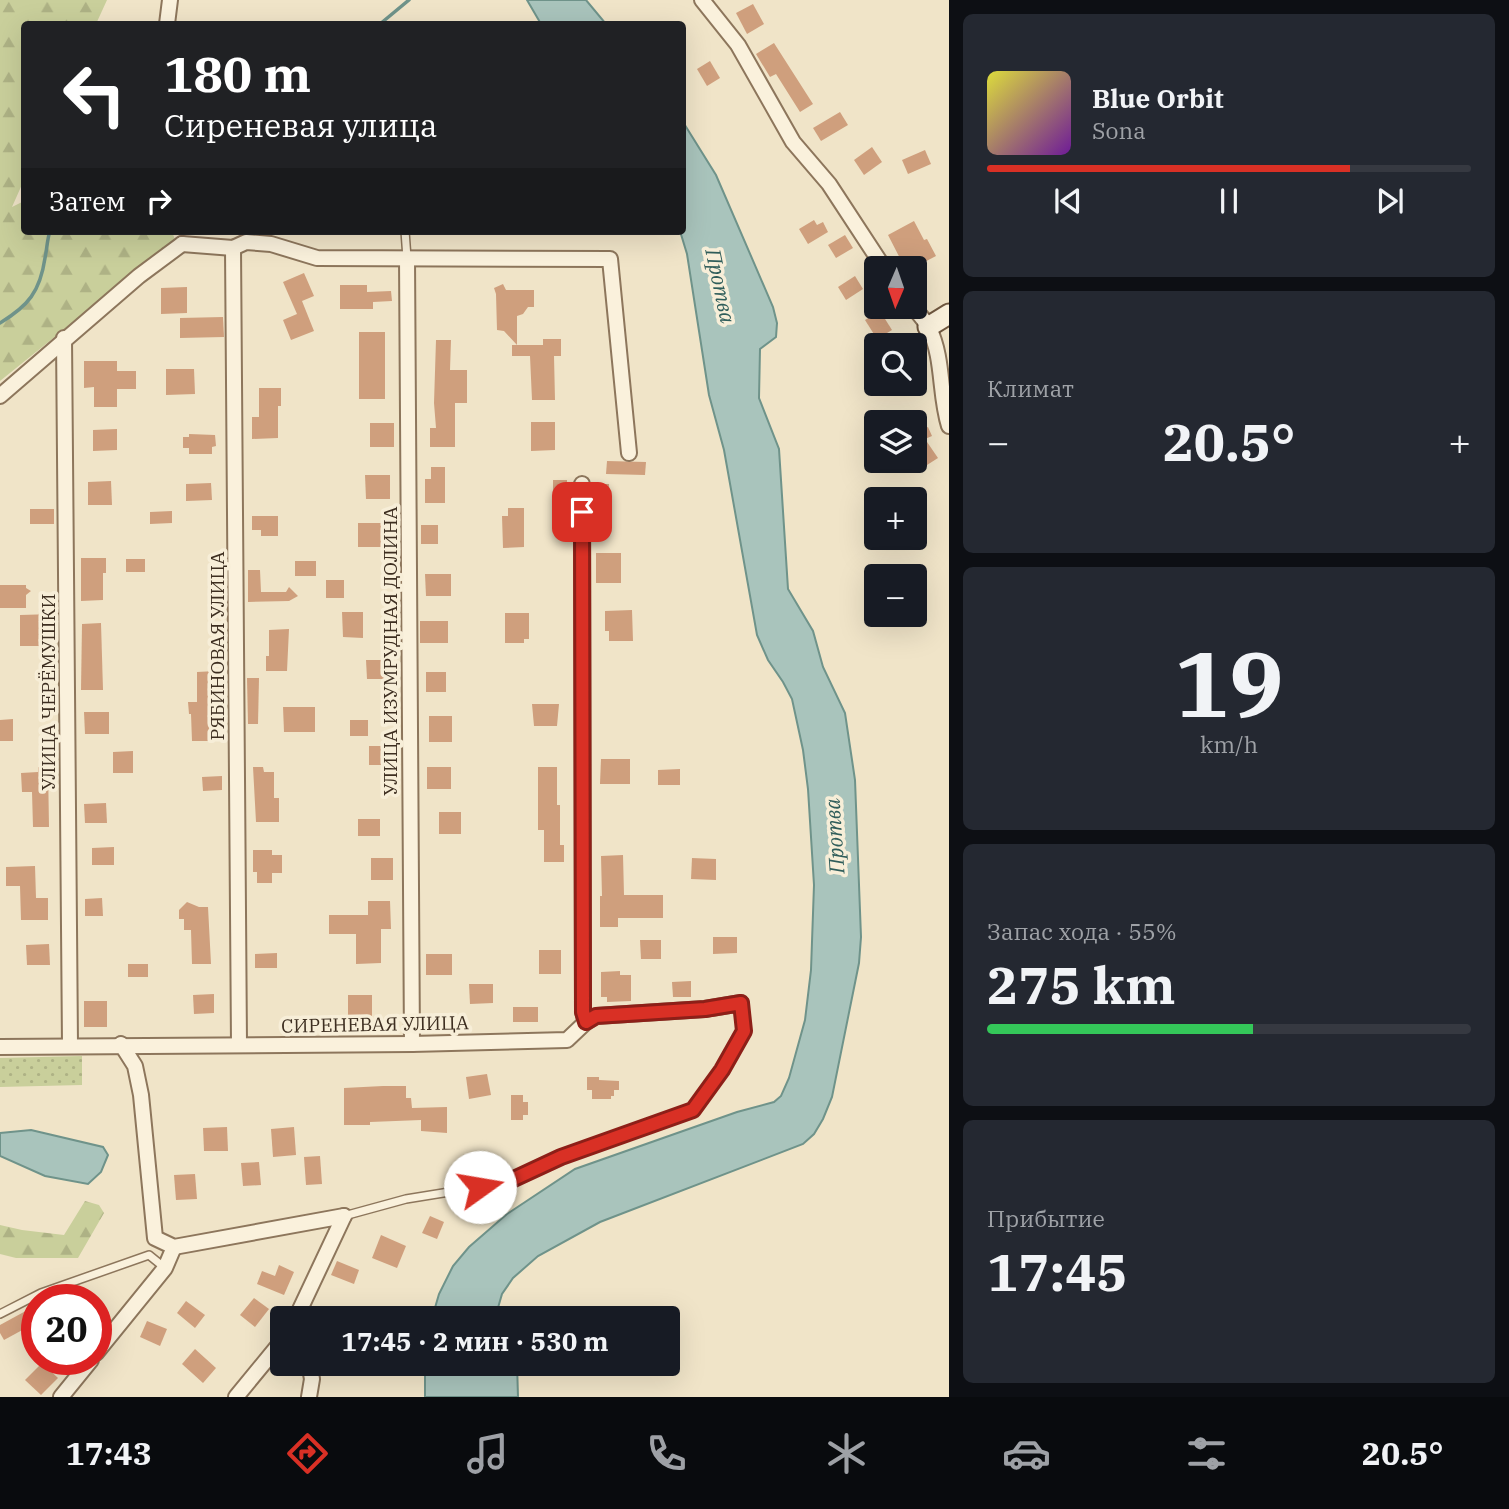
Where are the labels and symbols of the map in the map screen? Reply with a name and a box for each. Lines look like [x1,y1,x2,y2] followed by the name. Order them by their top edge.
[699,245,743,326] water label: Протва
[864,256,928,318] north arrow
[552,482,612,542] pin
[378,506,402,796] street label: УЛИЦА ИЗУМРУДНАЯ ДОЛИНА
[205,552,229,740] street label: РЯБИНОВАЯ УЛИЦА
[36,594,60,791] street label: УЛИЦА ЧЕРЁМУШКИ
[817,797,851,876] water label: Протва
[281,1010,469,1038] street label: СИРЕНЕВАЯ УЛИЦА
[443,1150,517,1224] position arrow
[21,1284,112,1375] speed limit sign: 20

